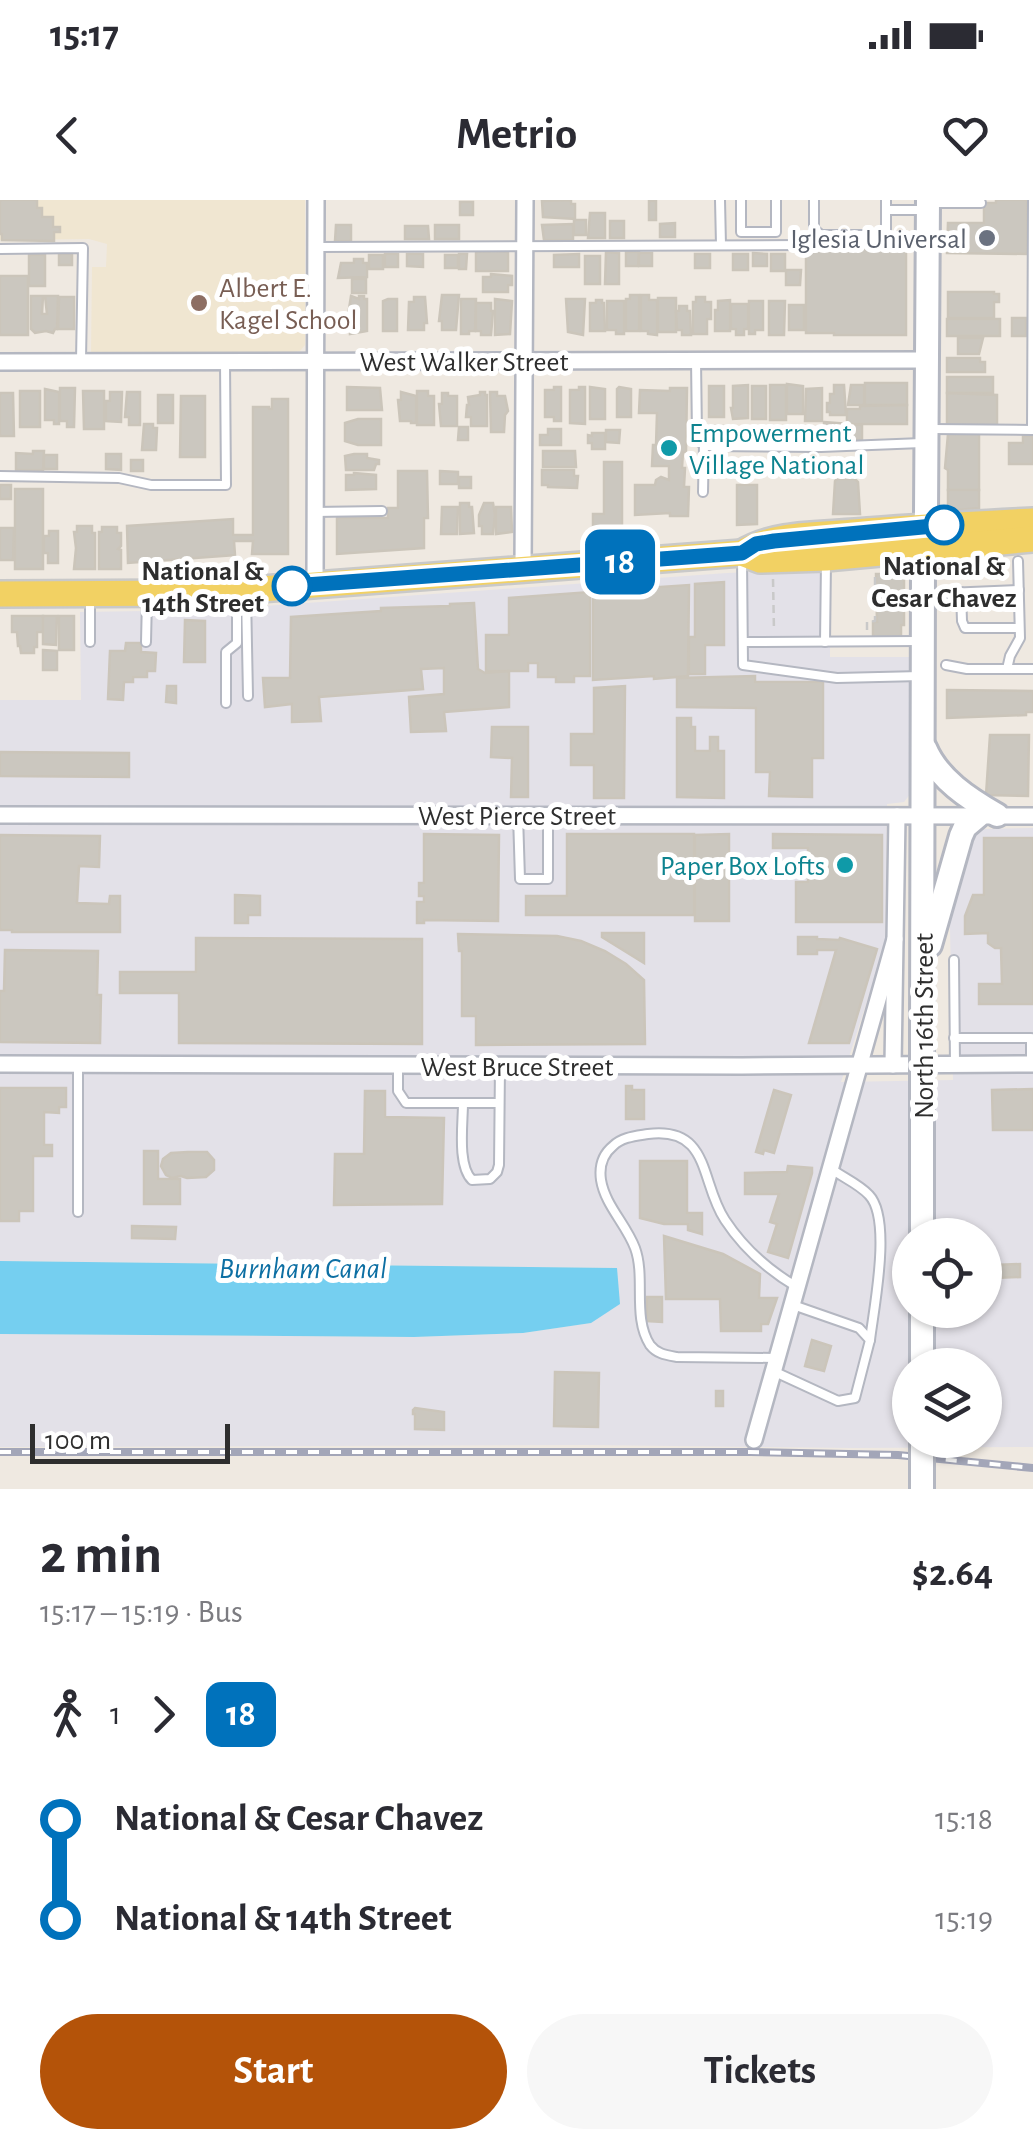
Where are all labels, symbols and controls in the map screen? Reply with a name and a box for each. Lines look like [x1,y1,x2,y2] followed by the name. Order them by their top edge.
[50,16,119,54] text: 15:17
[40,108,95,163] icon: back
[938,108,993,163] icon: heart
[456,112,577,157] text: Metrio
[790,226,967,254] place label: Iglesia Universal
[976,227,998,249] marker: Iglesia Universal
[219,275,357,335] place label: Albert E. Kagel School
[188,292,210,314] marker: Albert E. Kagel School
[360,349,568,377] street label: West Walker Street
[689,420,864,480] place label: Empowerment Village National
[658,437,680,459] marker: Empowerment Village National
[925,506,963,544] marker: National & Cesar Chavez
[575,530,665,594] line badge: 18
[605,545,635,580] text: 18
[871,553,1017,613] place label: National & Cesar Chavez
[141,558,265,618] place label: National & 14th Street
[273,567,311,605] marker: National & 14th Street
[418,803,616,831] street label: West Pierce Street
[660,853,825,881] place label: Paper Box Lofts
[834,854,856,876] marker: Paper Box Lofts
[911,933,939,1119] street label: North 16th Street
[421,1054,613,1082] street label: West Bruce Street
[892,1218,1002,1458] map controls
[892,1218,1002,1328] button: locate
[219,1254,387,1284] water label: Burnham Canal
[892,1348,1002,1458] button: layers
[30,1419,230,1464] scale bar
[45,1427,111,1455] text: 100 m
[40,1528,162,1583] text: 2 min
[912,1555,993,1593] text: $2.64
[40,1596,243,1628] text: 15:17 – 15:19 · Bus
[40,1687,95,1742] icon: walk
[136,1687,191,1742] icon: forward
[226,1697,256,1732] text: 18
[110,1698,121,1730] text: 1
[114,1800,483,1838] text: National & Cesar Chavez
[935,1803,993,1835] text: 15:18
[114,1900,452,1938] text: National & 14th Street
[935,1903,993,1935] text: 15:19
[40,2014,507,2129] button: Start
[527,2014,993,2129] button: Tickets

